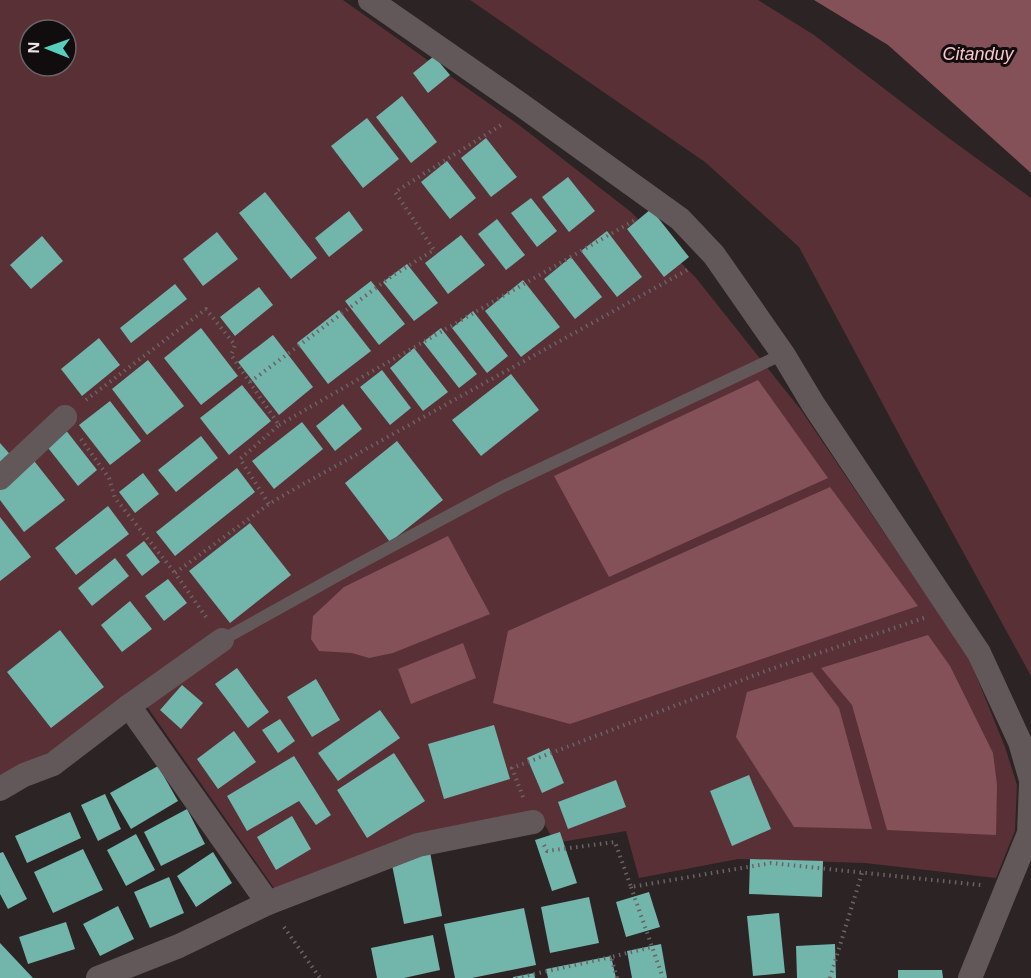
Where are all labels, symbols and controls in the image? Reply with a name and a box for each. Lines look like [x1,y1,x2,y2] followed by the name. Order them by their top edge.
[18,18,78,78] north arrow
[25,42,42,54] text: N
[942,44,1015,64] water label: Citanduy

